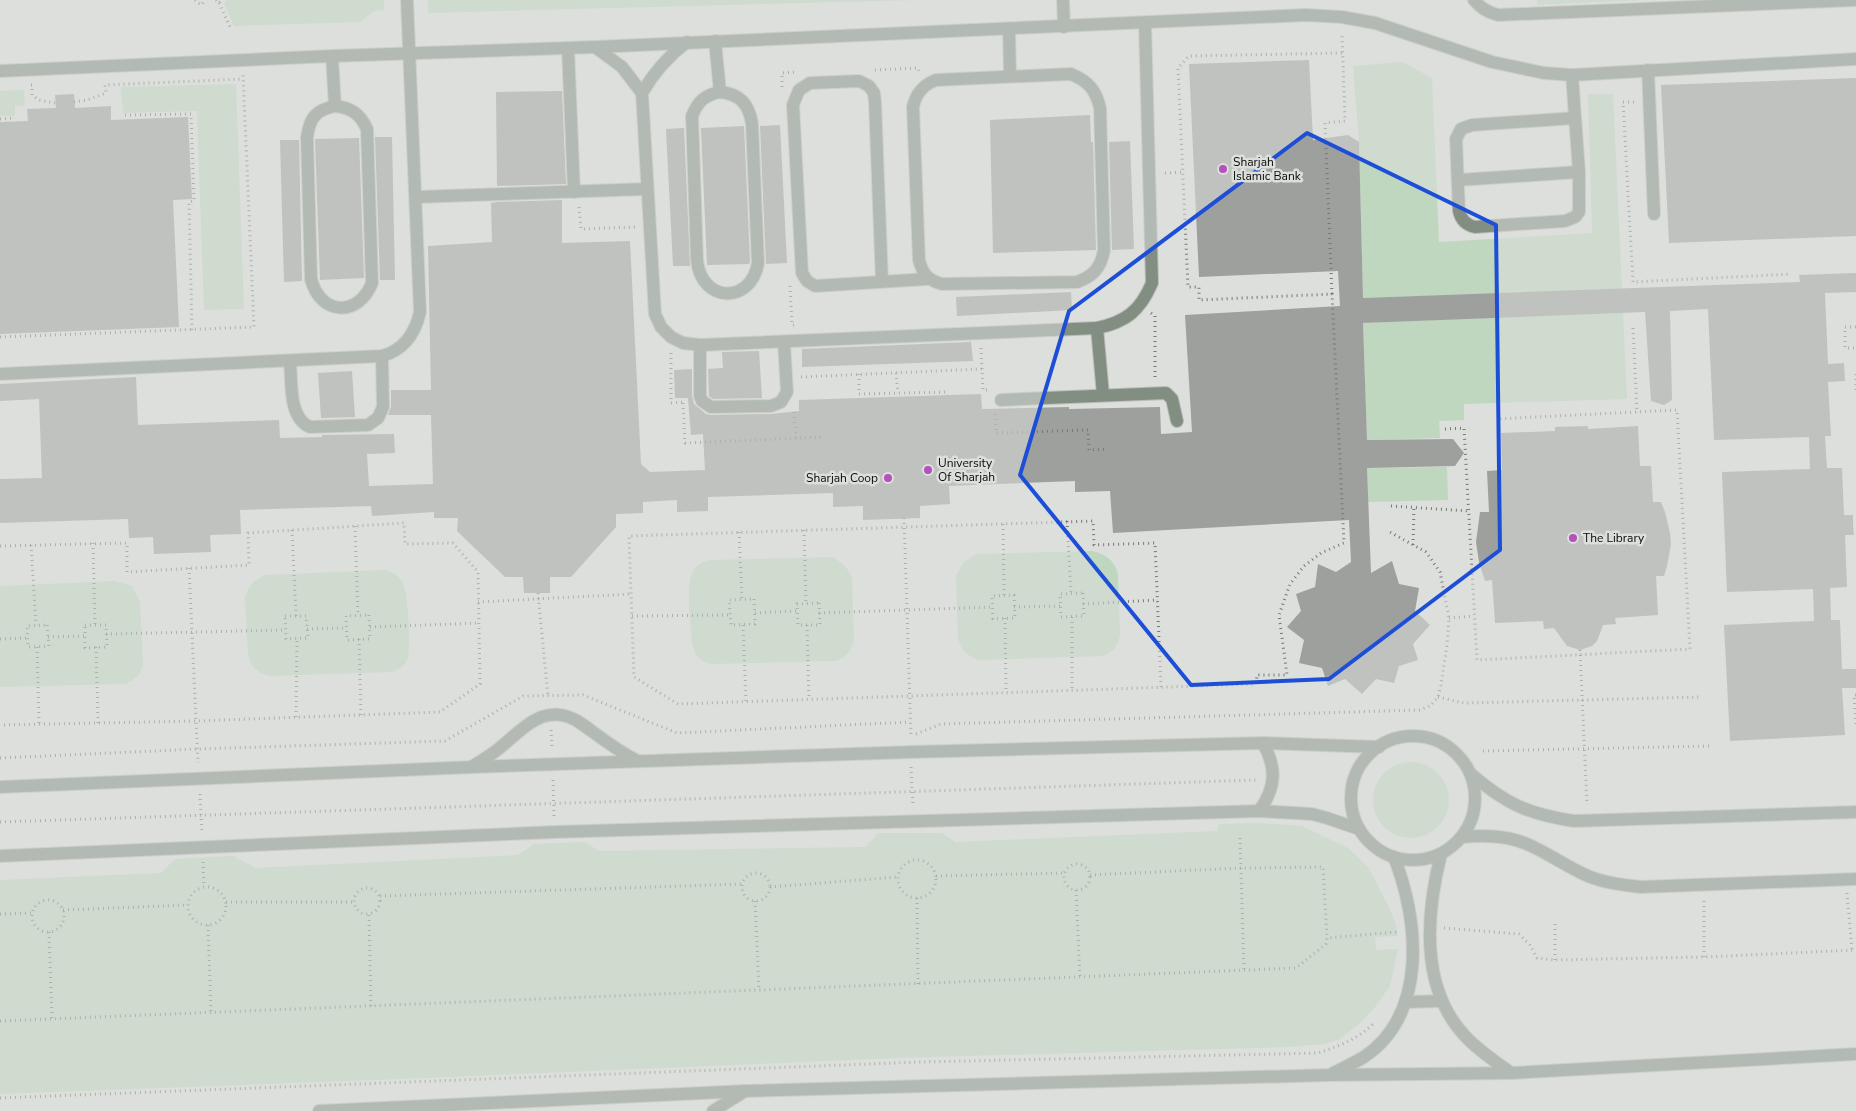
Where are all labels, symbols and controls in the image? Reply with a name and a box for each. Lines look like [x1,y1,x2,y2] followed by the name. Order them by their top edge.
[1233,154,1302,184] place label: Sharjah Islamic Bank
[1217,163,1229,175] marker: Sharjah Islamic Bank
[938,455,995,485] place label: University Of Sharjah
[922,464,934,476] marker: University Of Sharjah
[806,470,878,486] place label: Sharjah Coop
[882,472,894,484] marker: Sharjah Coop
[1583,530,1645,546] place label: The Library
[1567,532,1579,544] marker: The Library

